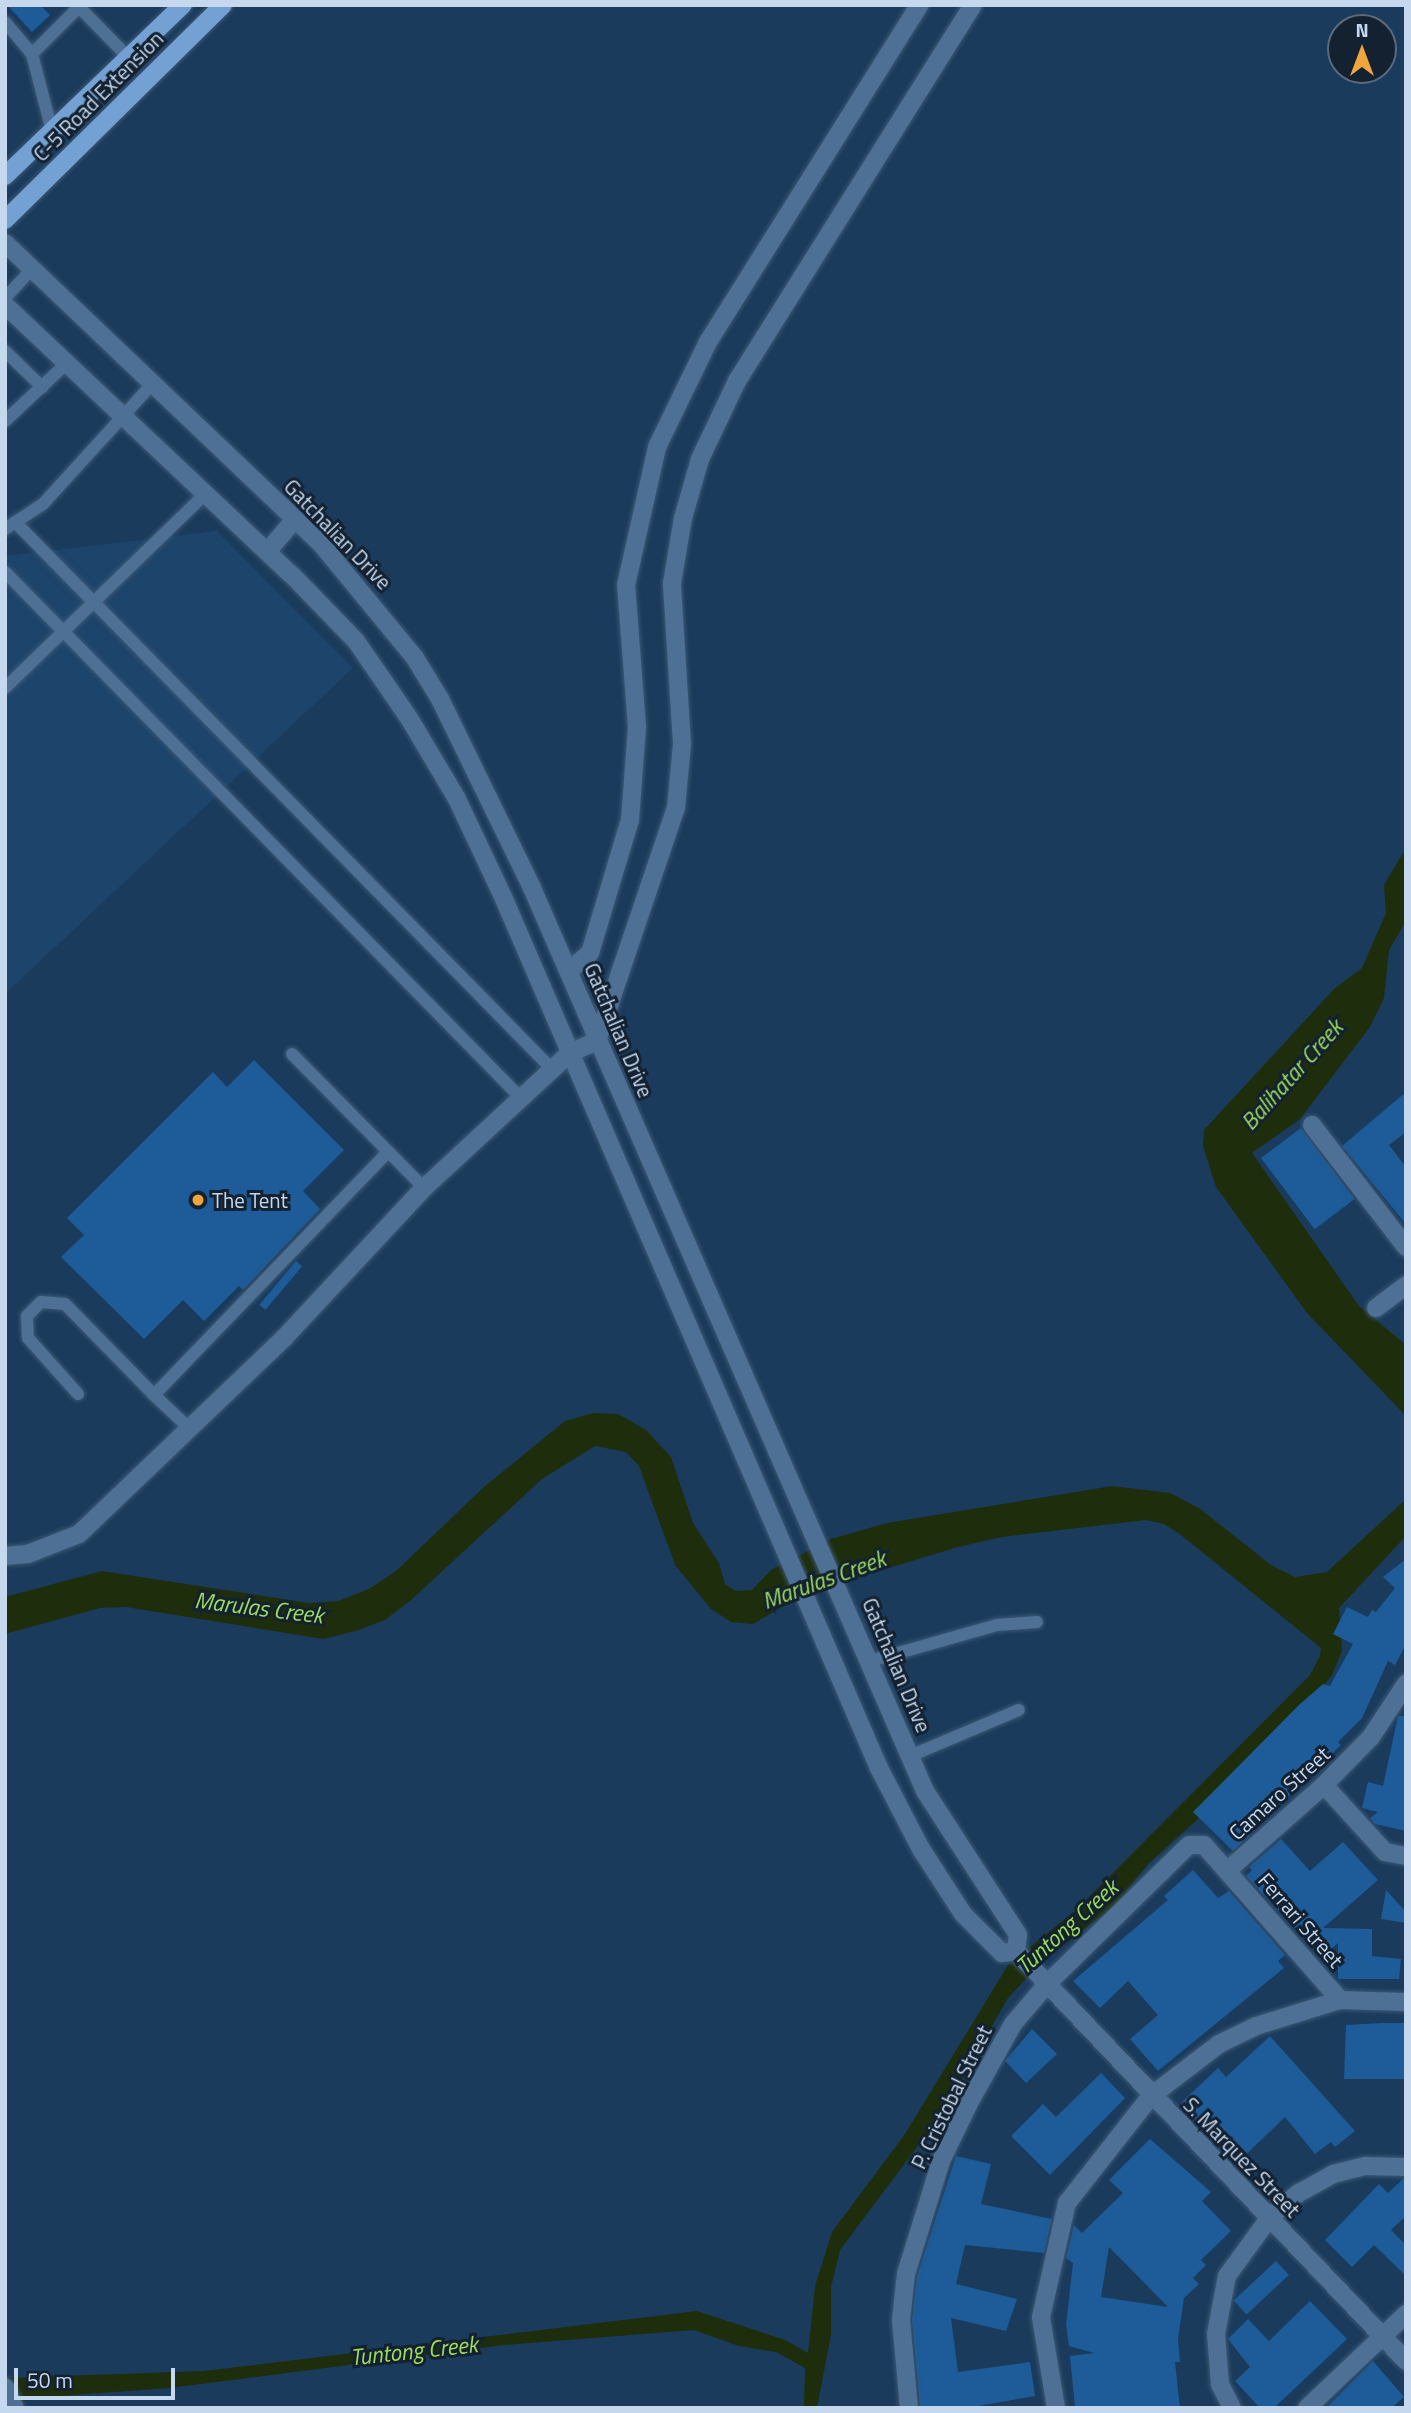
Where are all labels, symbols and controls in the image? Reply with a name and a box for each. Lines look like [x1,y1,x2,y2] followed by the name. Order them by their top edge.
[1327,14,1397,84] north arrow
[1355,15,1369,44] text: N
[28,26,168,166] street label: C-5 Road Extension
[279,474,397,594] street label: Gatchalian Drive
[579,959,659,1101] street label: Gatchalian Drive
[1235,1014,1349,1136] water label: Balihatar Creek
[212,1187,288,1213] place label: The Tent
[190,1192,206,1208] marker: The Tent
[758,1545,890,1615] water label: Marulas Creek
[193,1586,325,1630] water label: Marulas Creek
[857,1594,937,1736] street label: Gatchalian Drive
[1223,1741,1335,1845] street label: Camaro Street
[1253,1868,1349,1972] street label: Ferrari Street
[1010,1874,1124,1980] water label: Tuntong Creek
[905,2021,997,2173] street label: P. Cristobal Street
[1178,2092,1306,2222] street label: S. Marquez Street
[349,2331,479,2371] water label: Tuntong Creek
[18,2354,178,2398] scale bar
[27,2364,73,2396] text: 50 m

